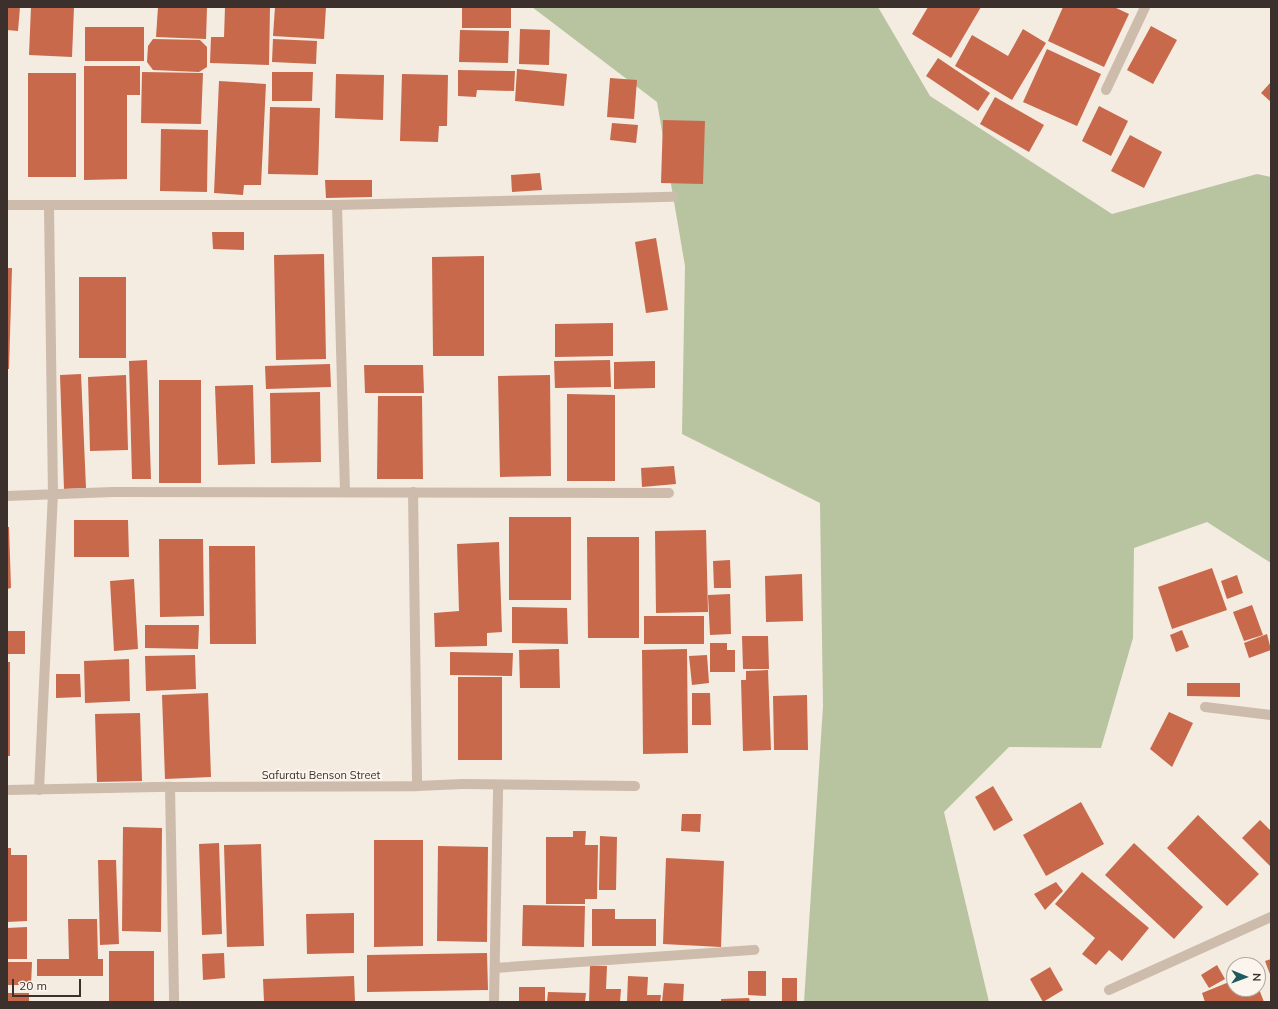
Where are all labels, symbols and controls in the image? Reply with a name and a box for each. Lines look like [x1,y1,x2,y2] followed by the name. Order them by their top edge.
[262,768,380,782] street label: Safuratu Benson Street
[1226,957,1266,997] north arrow
[14,971,83,997] scale bar
[1250,973,1264,981] text: N
[19,978,47,993] text: 20 m

